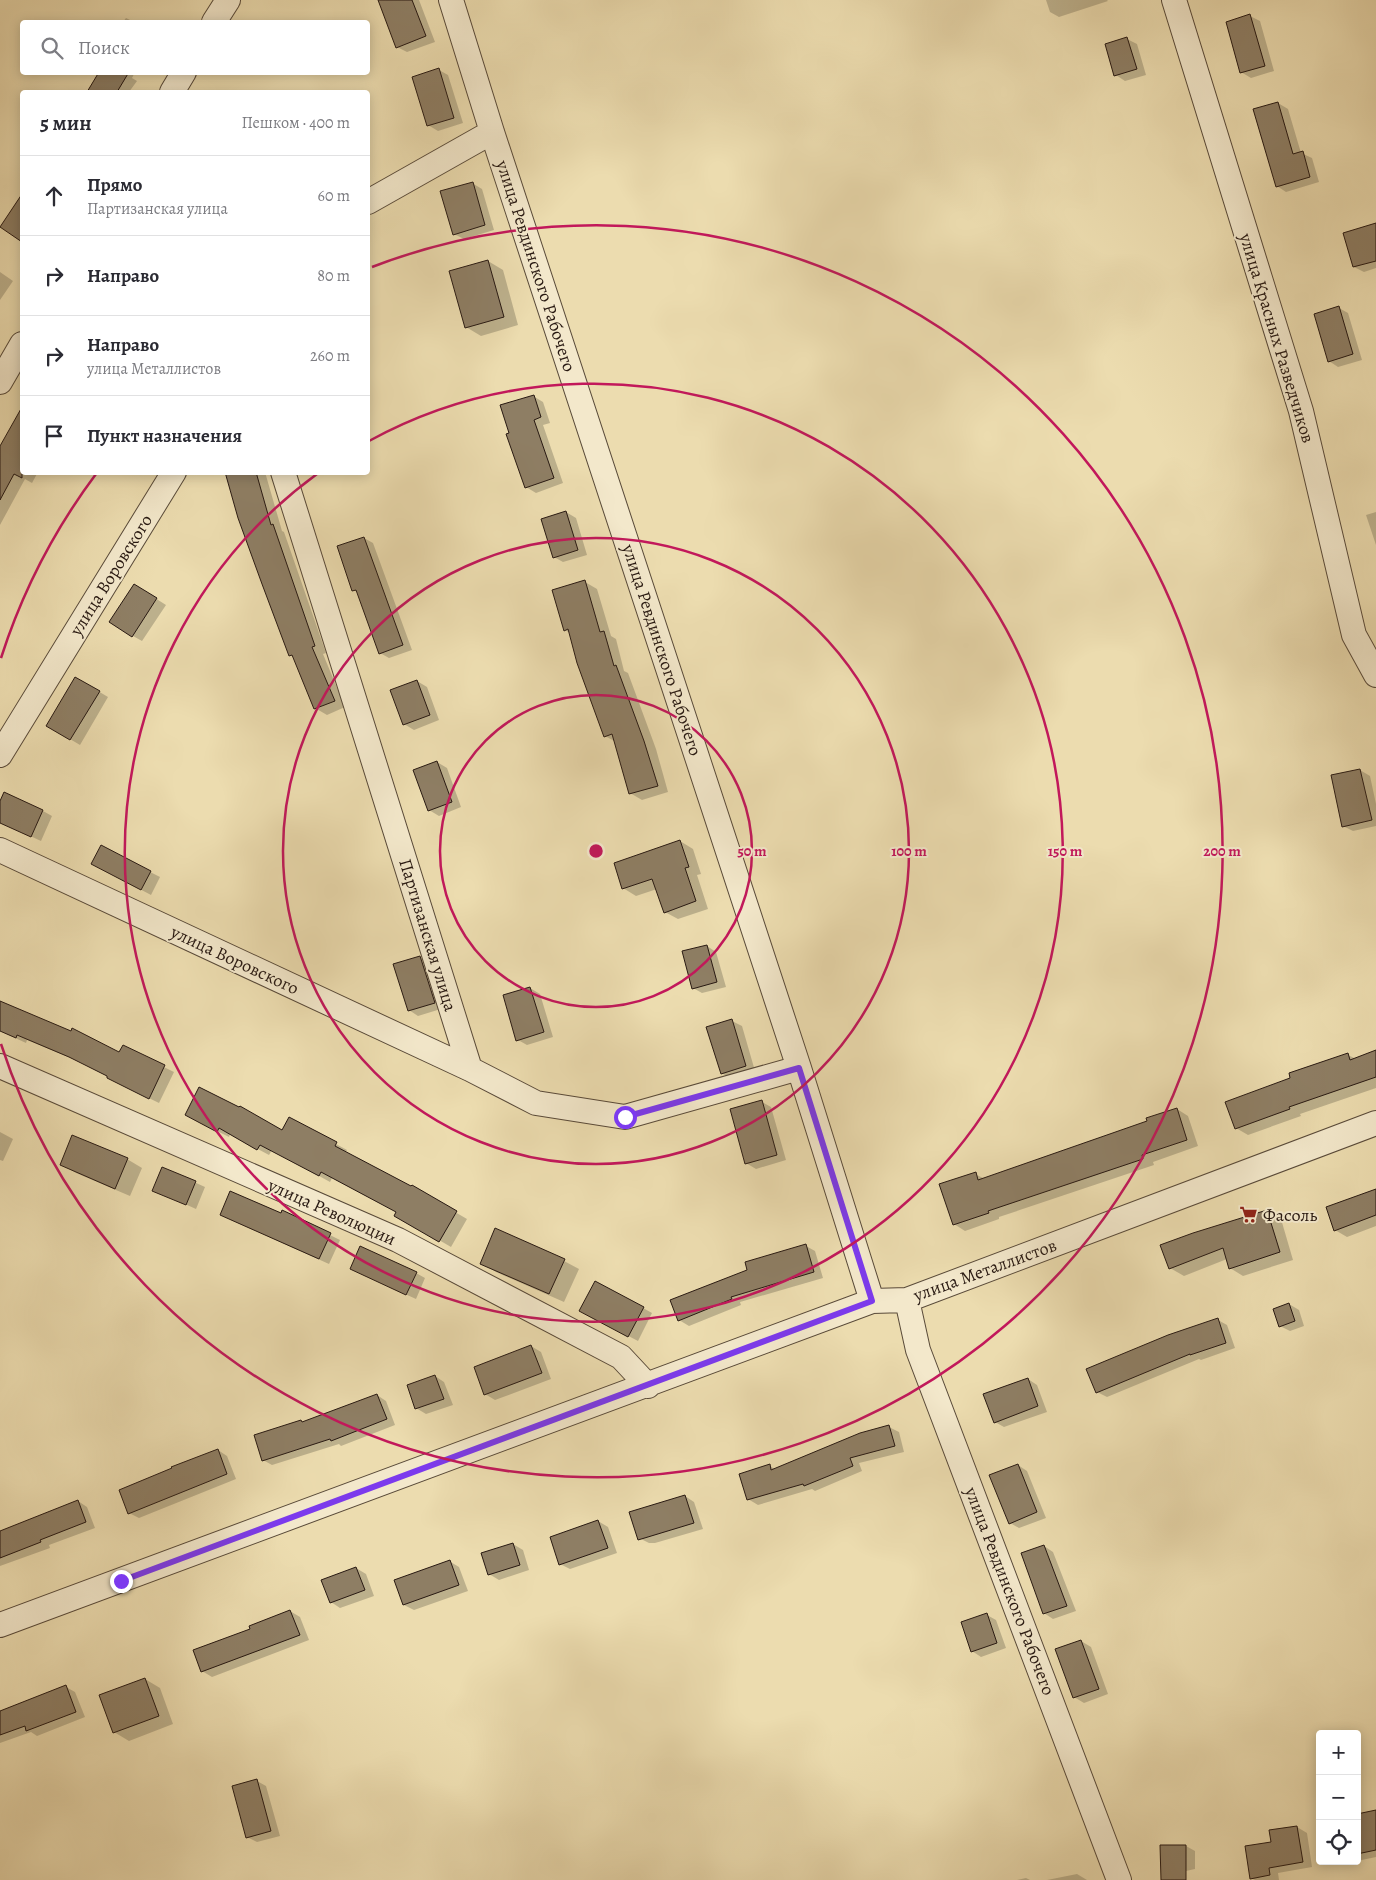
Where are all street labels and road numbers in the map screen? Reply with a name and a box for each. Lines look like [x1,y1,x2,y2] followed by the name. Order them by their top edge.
[490,156,582,375] street label: улица Ревдинского Рабочего
[1233,229,1320,446] street label: улица Красных Разведчиков
[64,510,158,641] street label: улица Воровского
[616,540,708,759] street label: улица Ревдинского Рабочего
[393,856,463,1015] street label: Партизанская улица
[166,919,303,1000] street label: улица Воровского
[263,1173,400,1251] street label: улица Революции
[909,1233,1060,1307] street label: улица Металлистов
[959,1483,1061,1699] street label: улица Ревдинского Рабочего

